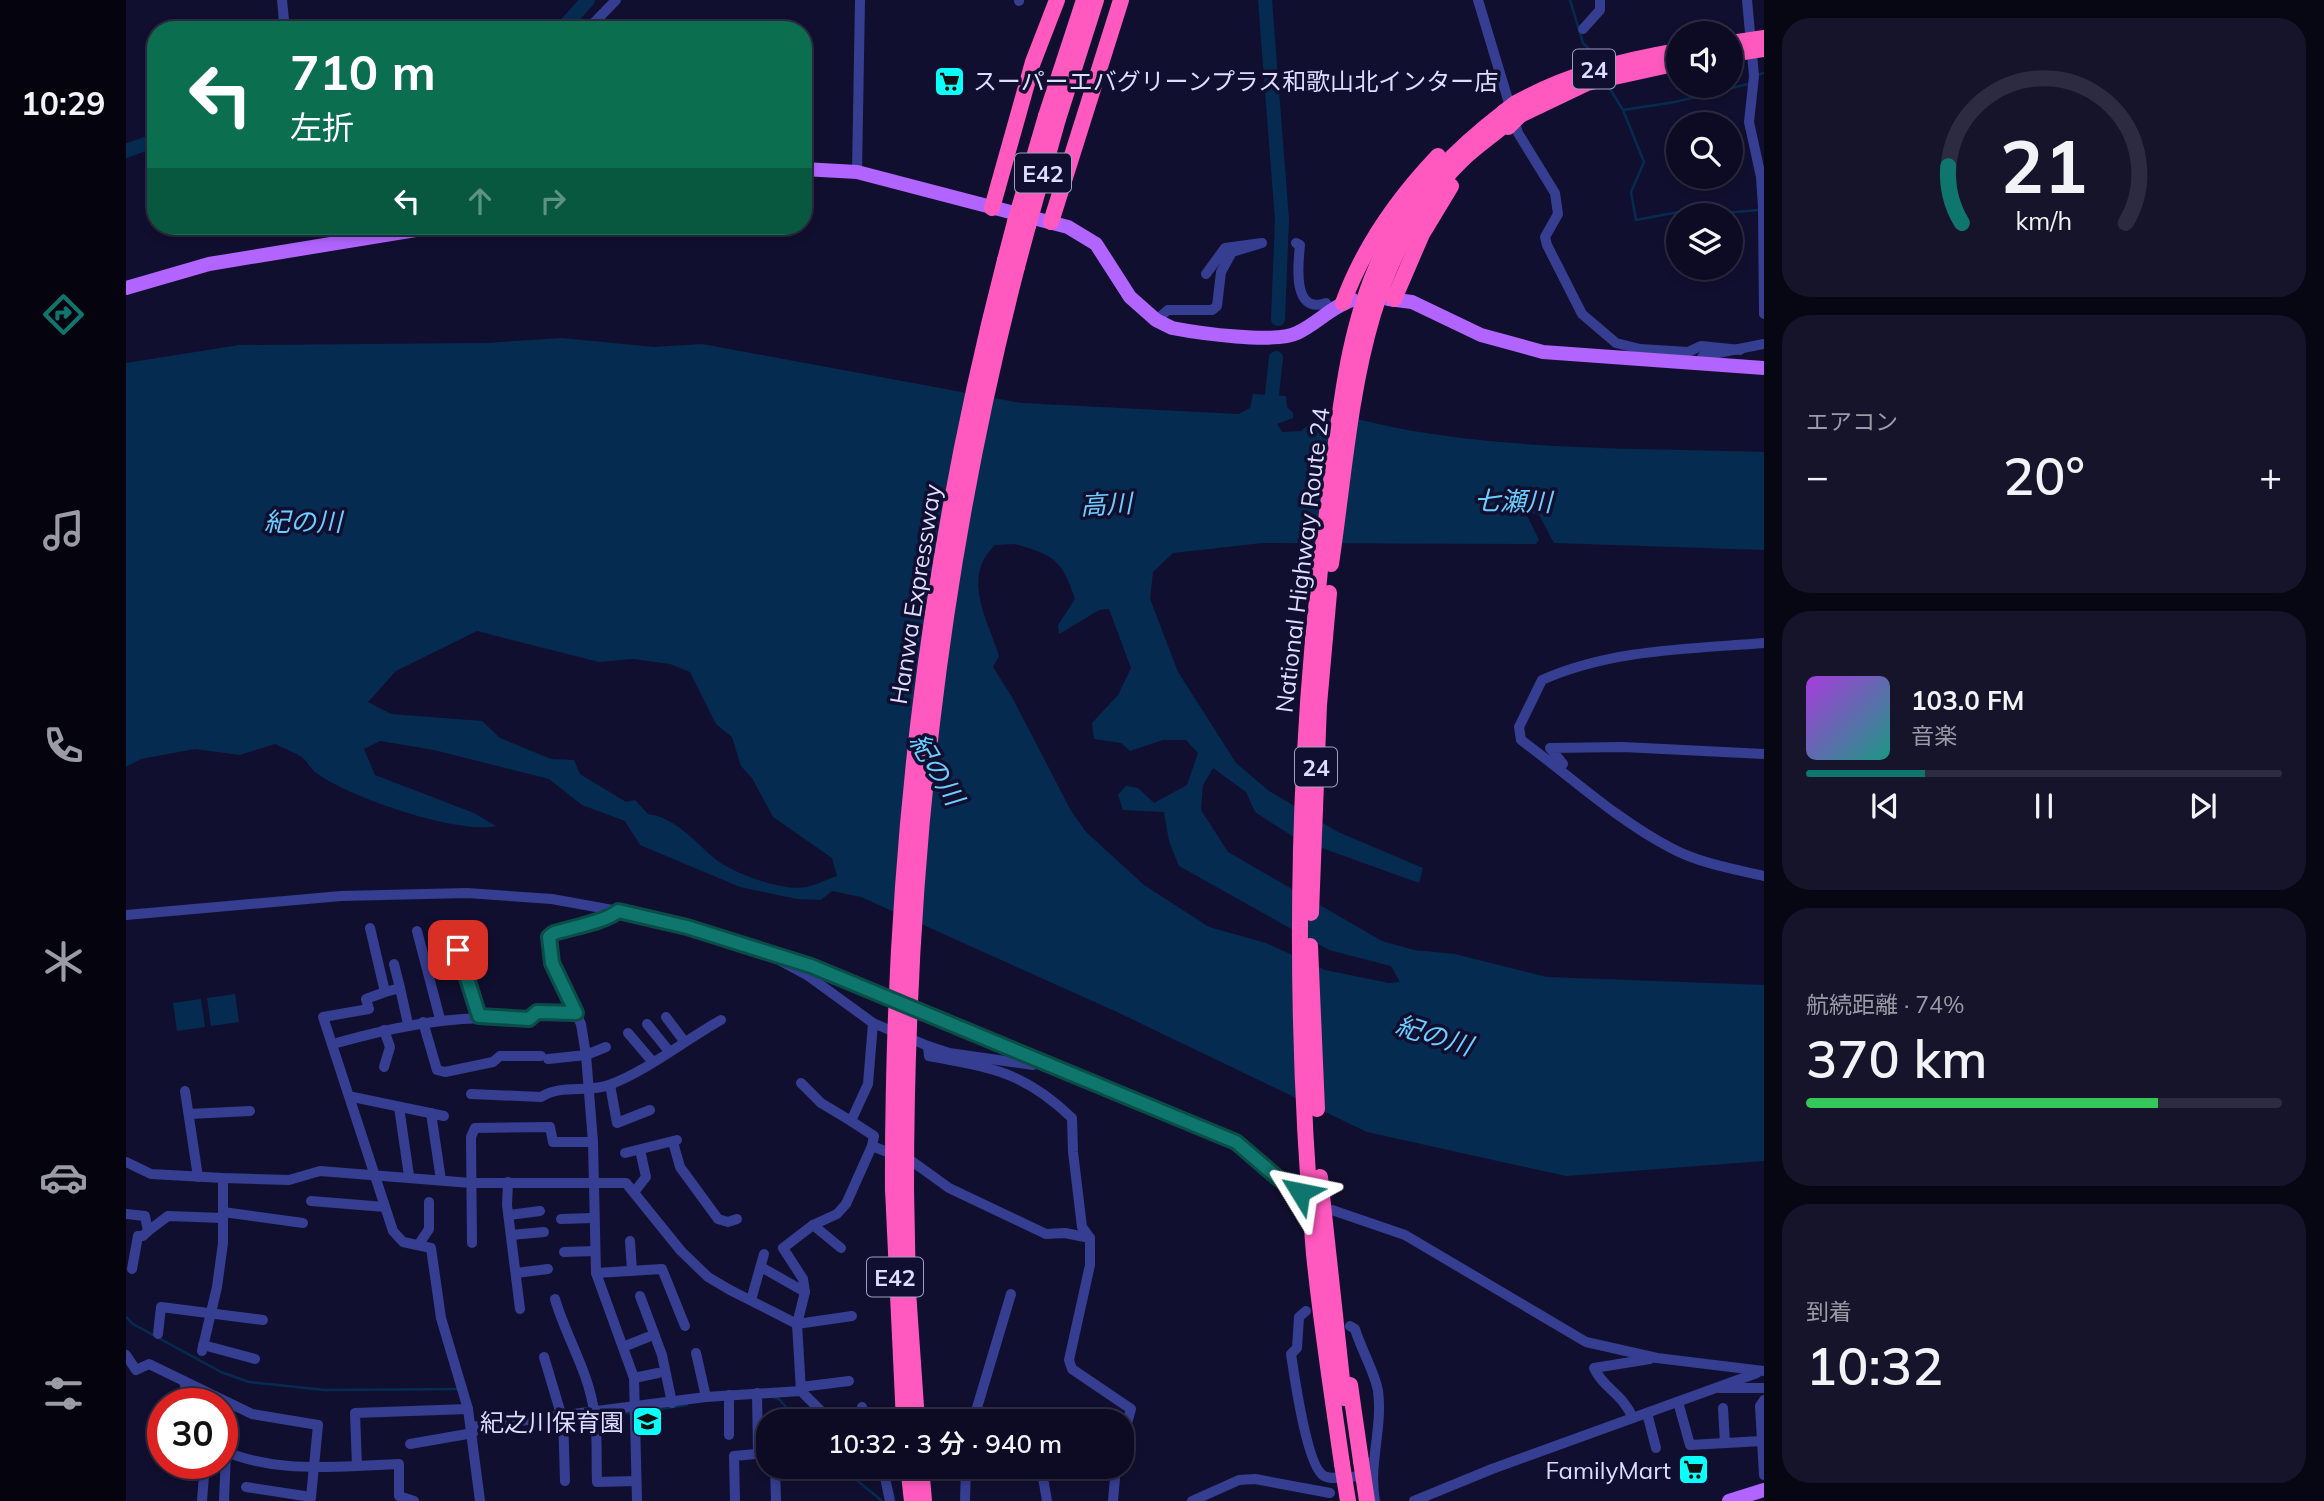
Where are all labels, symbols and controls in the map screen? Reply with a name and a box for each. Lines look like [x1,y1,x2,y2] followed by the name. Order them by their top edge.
[1666,21,1743,280] map controls
[1666,21,1743,98] button: sound
[290,41,436,102] text: 710 m
[175,49,266,140] icon: left
[1573,50,1615,88] road number: 24
[933,64,967,98] supermarket icon: スーパーエバグリーンプラス和歌山北インター店
[973,66,1498,96] place label: スーパーエバグリーンプラス和歌山北インター店
[21,83,105,123] text: 10:29
[290,107,354,147] text: 左折
[1666,112,1743,189] button: search
[2000,121,2088,212] text: 21
[1015,154,1071,192] road number: E42
[388,182,426,220] icon: left
[461,182,499,220] icon: ahead
[534,182,572,220] icon: right
[1666,203,1743,280] button: layers
[2016,205,2072,236] text: km/h
[39,290,88,339] icon: directions
[1268,406,1336,714] street label: National Highway Route 24
[1806,407,1898,436] text: エアコン
[2003,443,2085,508] text: 20°
[1806,452,1829,500] text: −
[2259,452,2282,500] text: +
[883,482,947,706] street label: Hanwa Expressway
[1474,484,1555,518] water label: 七瀬川
[1079,486,1136,522] water label: 高川
[264,505,345,538] water label: 紀の川
[39,506,88,555] icon: music
[1911,684,2024,717] text: 103.0 FM
[39,721,88,770] icon: phone
[1911,721,1957,750] text: 音楽
[903,727,973,813] water label: 紀の川
[1295,748,1337,786] road number: 24
[1866,787,1904,825] icon: previous
[2025,787,2063,825] icon: pause
[2184,787,2222,825] icon: next
[428,920,488,980] pin
[439,931,477,969] icon: arrive
[39,937,88,986] icon: climate
[1806,990,1964,1019] text: 航続距離 · 74%
[1392,1008,1479,1063] water label: 紀の川
[1806,1026,1987,1091] text: 370 km
[39,1153,88,1202] icon: car
[1263,1155,1337,1229] position arrow
[867,1258,923,1296] road number: E42
[1806,1297,1852,1326] text: 到着
[1806,1333,1943,1398] text: 10:32
[39,1369,88,1418] icon: filters
[147,1388,238,1479] speed limit sign: 30
[630,1405,664,1439] school or university icon: 紀之川保育園
[480,1407,624,1437] place label: 紀之川保育園
[828,1427,1062,1460] text: 10:32 · 3 分 · 940 m
[1677,1453,1711,1487] supermarket icon: FamilyMart
[1546,1455,1671,1485] place label: FamilyMart

